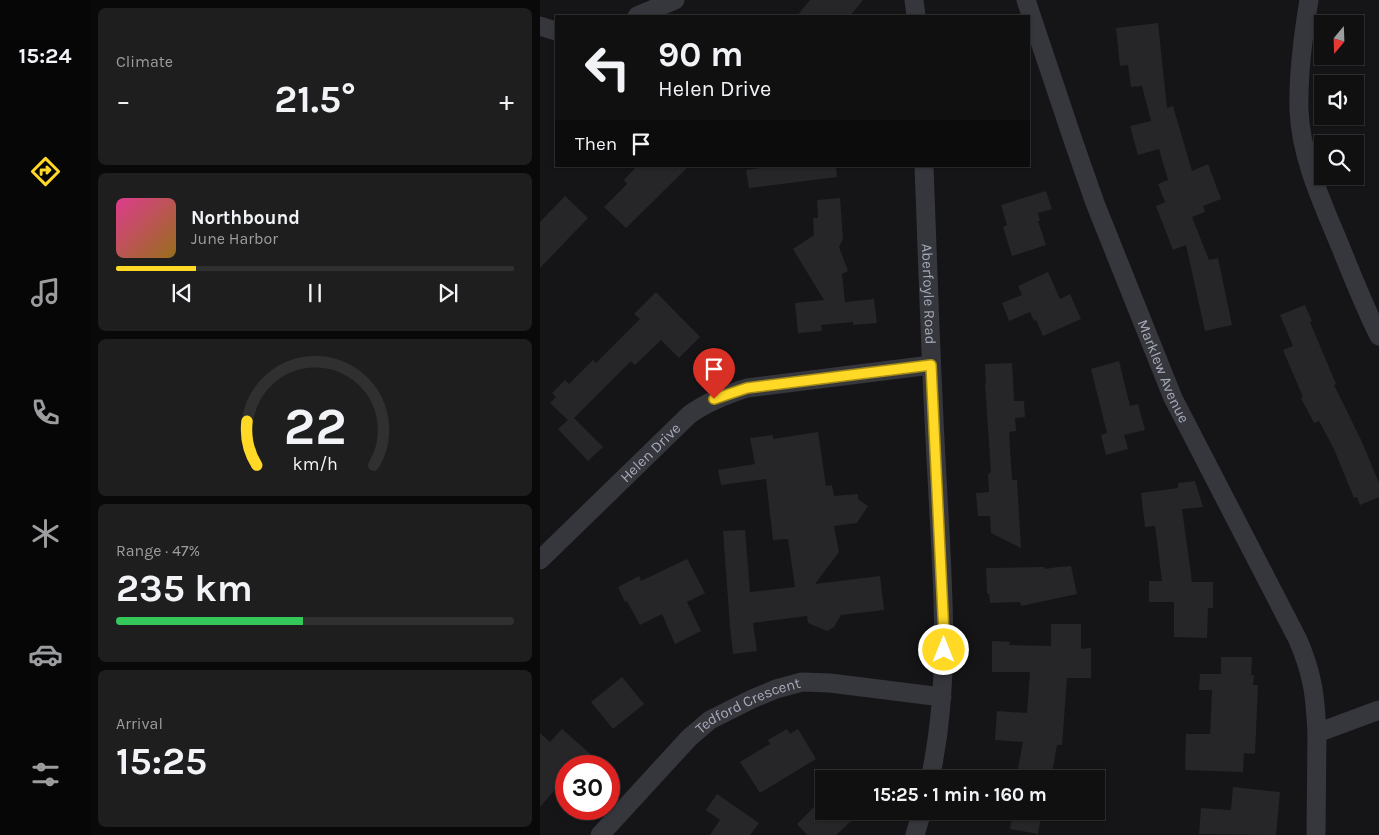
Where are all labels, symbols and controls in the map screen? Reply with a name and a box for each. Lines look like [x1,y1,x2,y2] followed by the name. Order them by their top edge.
[1314,15,1364,65] north arrow
[1314,15,1364,185] map controls
[658,34,744,75] text: 90 m
[575,35,640,100] icon: left
[19,43,71,69] text: 15:24
[116,52,173,71] text: Climate
[1314,75,1364,125] button: sound
[658,76,771,102] text: Helen Drive
[274,77,356,122] text: 21.5°
[116,84,131,117] text: −
[499,84,514,117] text: +
[627,130,655,158] icon: arrive
[575,133,617,155] text: Then
[1314,135,1364,185] button: search
[28,154,63,189] icon: directions
[191,207,300,229] text: Northbound
[191,229,278,248] text: June Harbor
[918,243,940,345] street label: Aberfoyle Road
[28,275,63,310] icon: music
[168,279,196,307] icon: previous
[301,279,329,307] icon: pause
[434,279,462,307] icon: next
[1134,317,1193,426] street label: Marklew Avenue
[693,348,735,399] pin
[700,355,728,383] icon: arrive
[28,395,63,430] icon: phone
[284,396,346,457] text: 22
[616,419,684,486] street label: Helen Drive
[292,454,338,475] text: km/h
[28,516,63,551] icon: climate
[116,541,200,560] text: Range · 47%
[116,566,253,611] text: 235 km
[917,623,969,675] position arrow
[28,637,63,672] icon: car
[692,674,803,738] street label: Tedford Crescent
[116,714,163,733] text: Arrival
[116,739,207,784] text: 15:25
[555,755,620,820] speed limit sign: 30
[28,757,63,792] icon: filters
[873,784,1047,806] text: 15:25 · 1 min · 160 m

